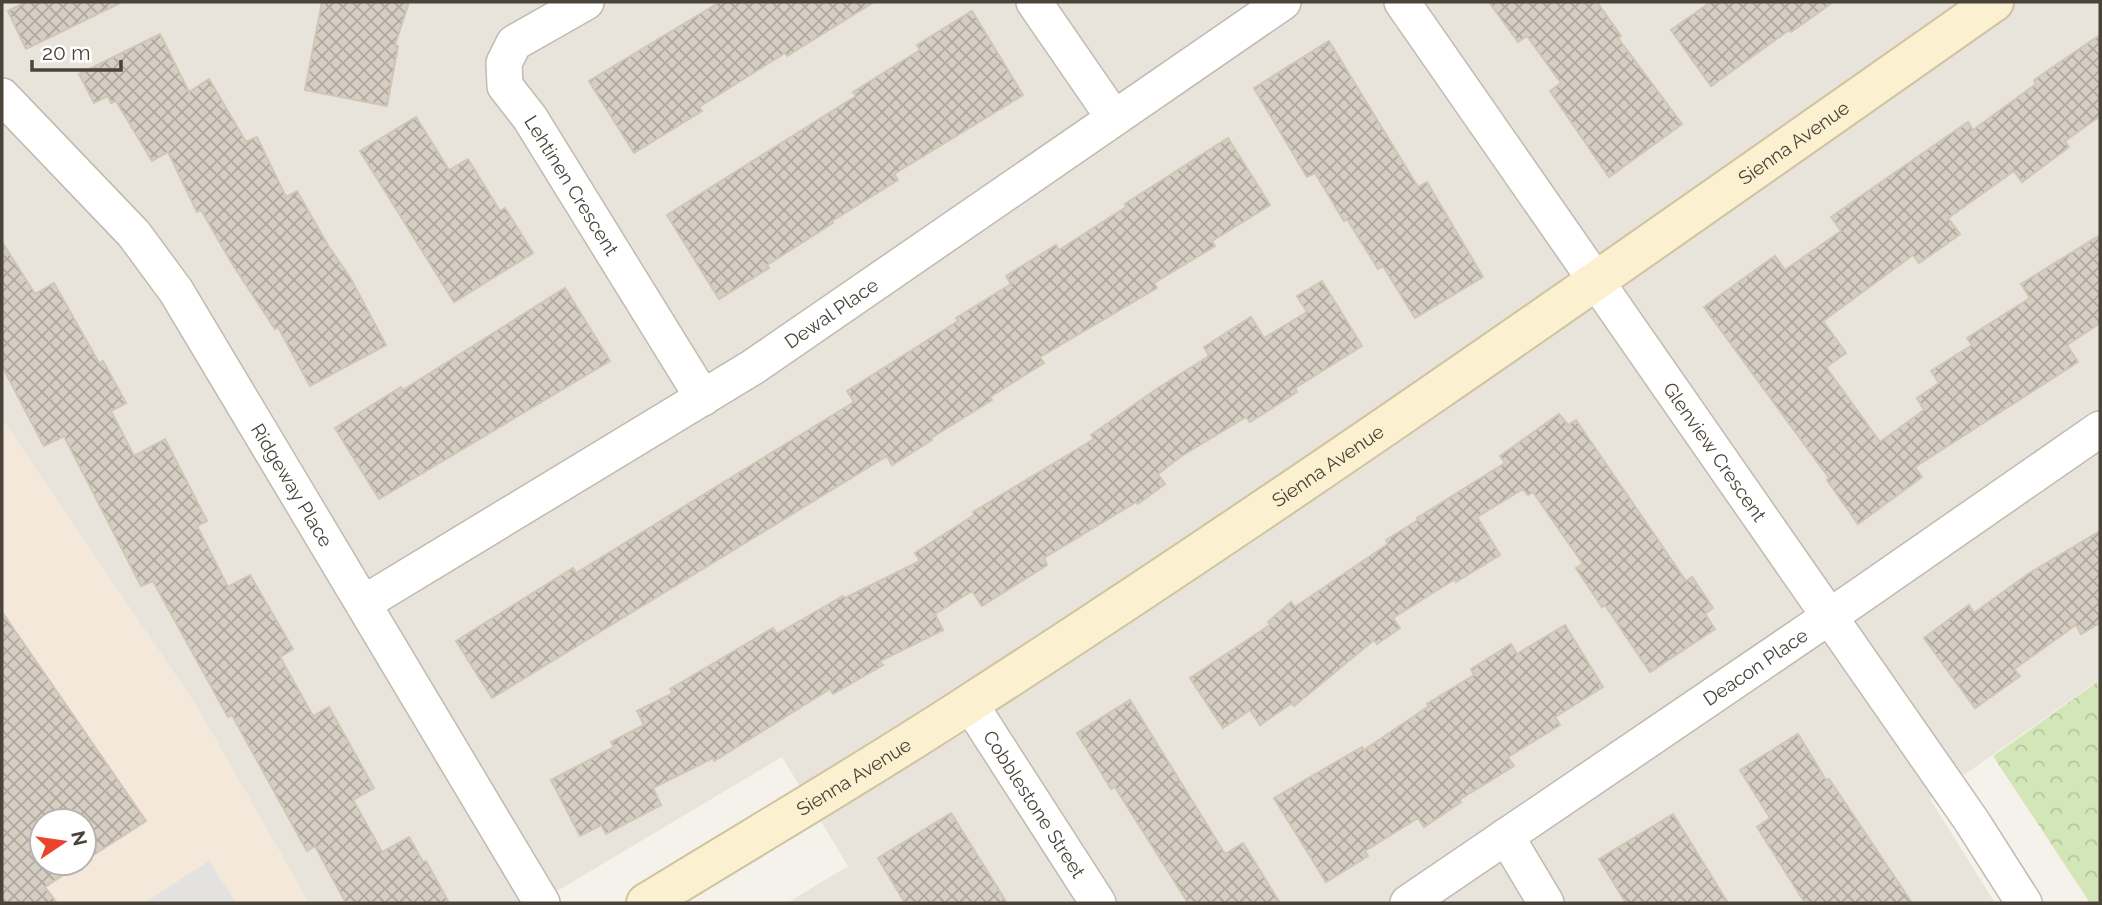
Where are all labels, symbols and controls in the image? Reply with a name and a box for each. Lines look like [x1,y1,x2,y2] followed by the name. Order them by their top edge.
[32,28,121,72] scale bar
[42,40,90,65] text: 20 m
[1734,96,1853,189] street label: Sienna Avenue
[520,111,623,260] street label: Lehtinen Crescent
[780,273,882,353] street label: Dewal Place
[1659,378,1771,526] street label: Glenview Crescent
[247,420,337,551] street label: Ridgeway Place
[1268,420,1388,511] street label: Sienna Avenue
[1699,624,1812,710] street label: Deacon Place
[979,726,1090,882] street label: Cobblestone Street
[792,733,915,820] street label: Sienna Avenue
[28,807,98,877] north arrow
[67,829,92,848] text: N

